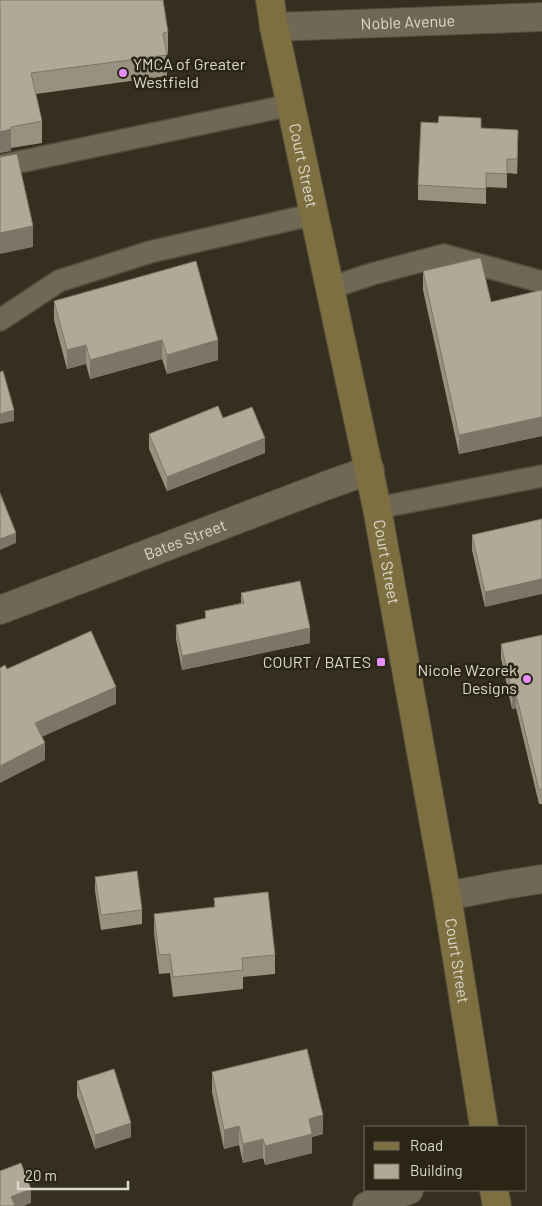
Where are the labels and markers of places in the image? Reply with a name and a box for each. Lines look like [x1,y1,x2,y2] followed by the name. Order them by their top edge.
[133,54,246,91] place label: YMCA of Greater Westfield
[117,67,129,79] marker: YMCA of Greater Westfield
[263,652,371,671] place label: COURT / BATES
[375,656,387,668] marker: COURT / BATES
[418,660,517,697] place label: Nicole Wzorek Designs
[521,673,533,685] marker: Nicole Wzorek Designs

